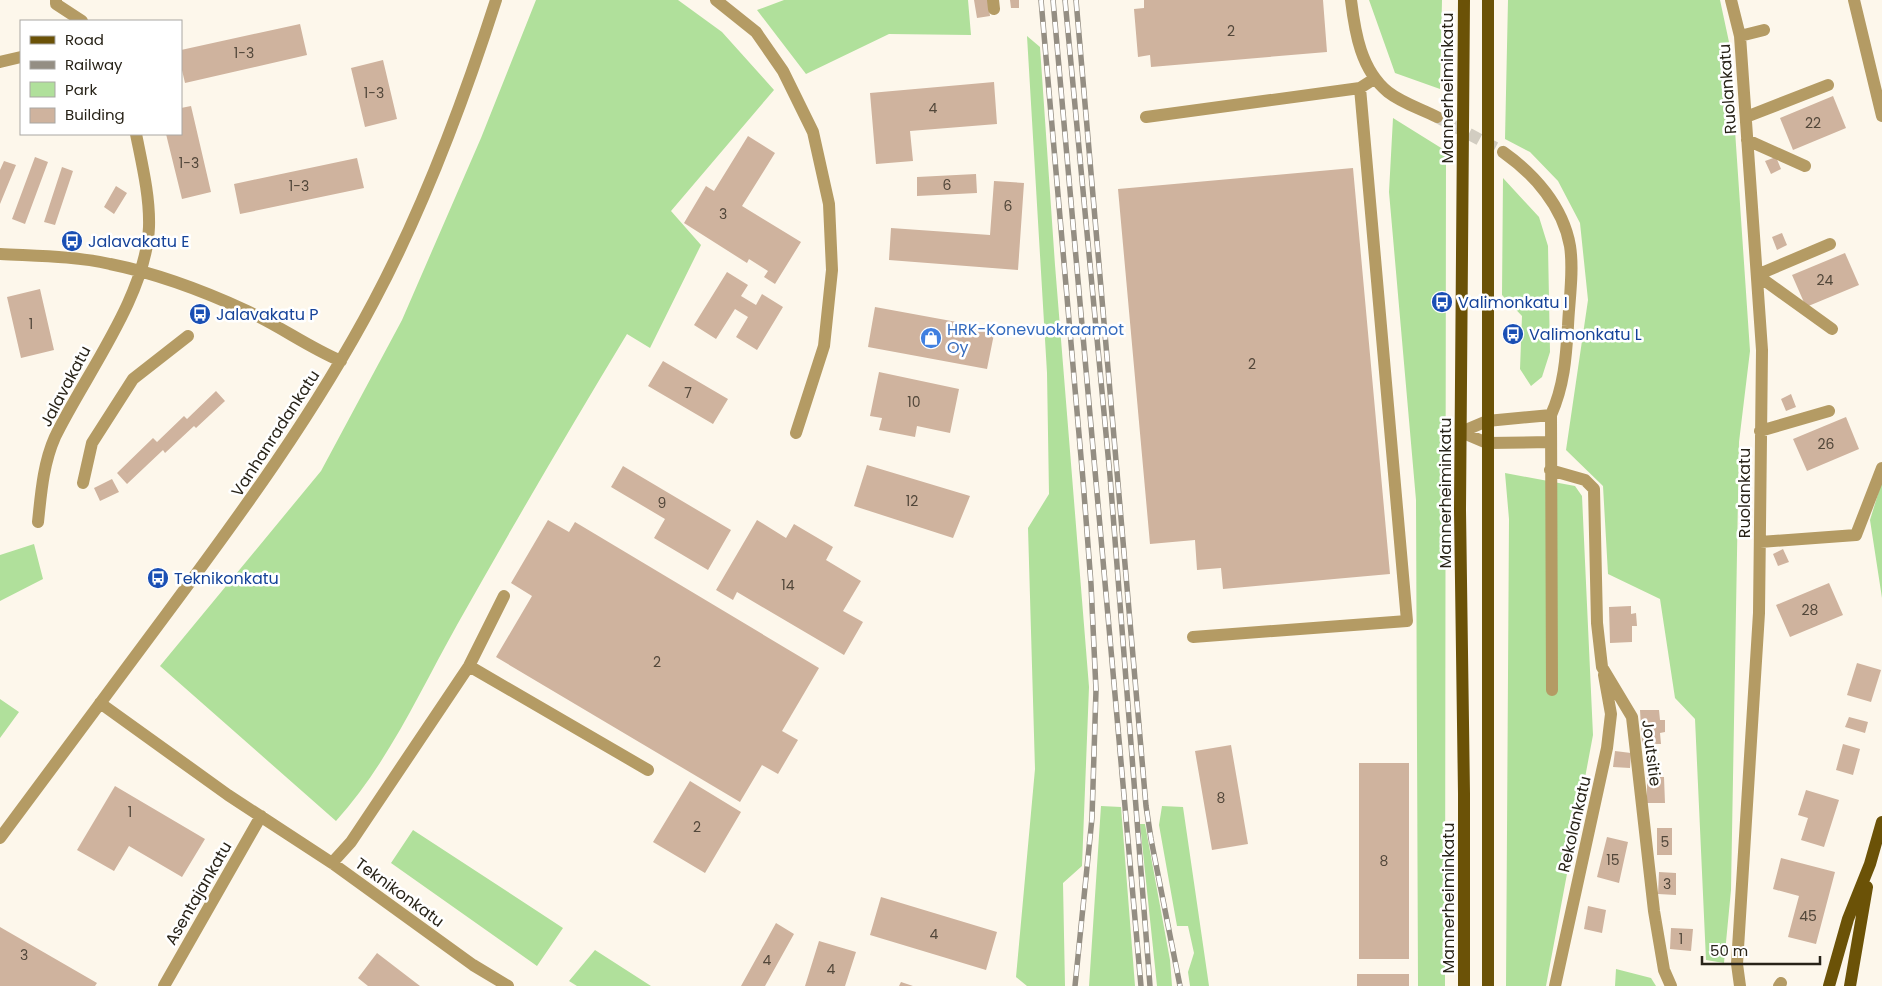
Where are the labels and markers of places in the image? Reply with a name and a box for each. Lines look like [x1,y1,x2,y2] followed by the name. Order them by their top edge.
[60,229,84,253] bus stop icon: Jalavakatu E
[88,230,189,253] place label: Jalavakatu E
[1430,290,1454,314] bus stop icon: Valimonkatu I
[1458,291,1568,314] place label: Valimonkatu I
[188,302,212,326] bus stop icon: Jalavakatu P
[216,303,319,326] place label: Jalavakatu P
[947,318,1124,359] place label: HRK-Konevuokraamot Oy
[1501,322,1525,346] bus stop icon: Valimonkatu L
[1529,323,1642,346] place label: Valimonkatu L
[919,326,943,350] shop icon: HRK-Konevuokraamot Oy
[146,566,170,590] bus stop icon: Teknikonkatu
[174,567,279,590] place label: Teknikonkatu

